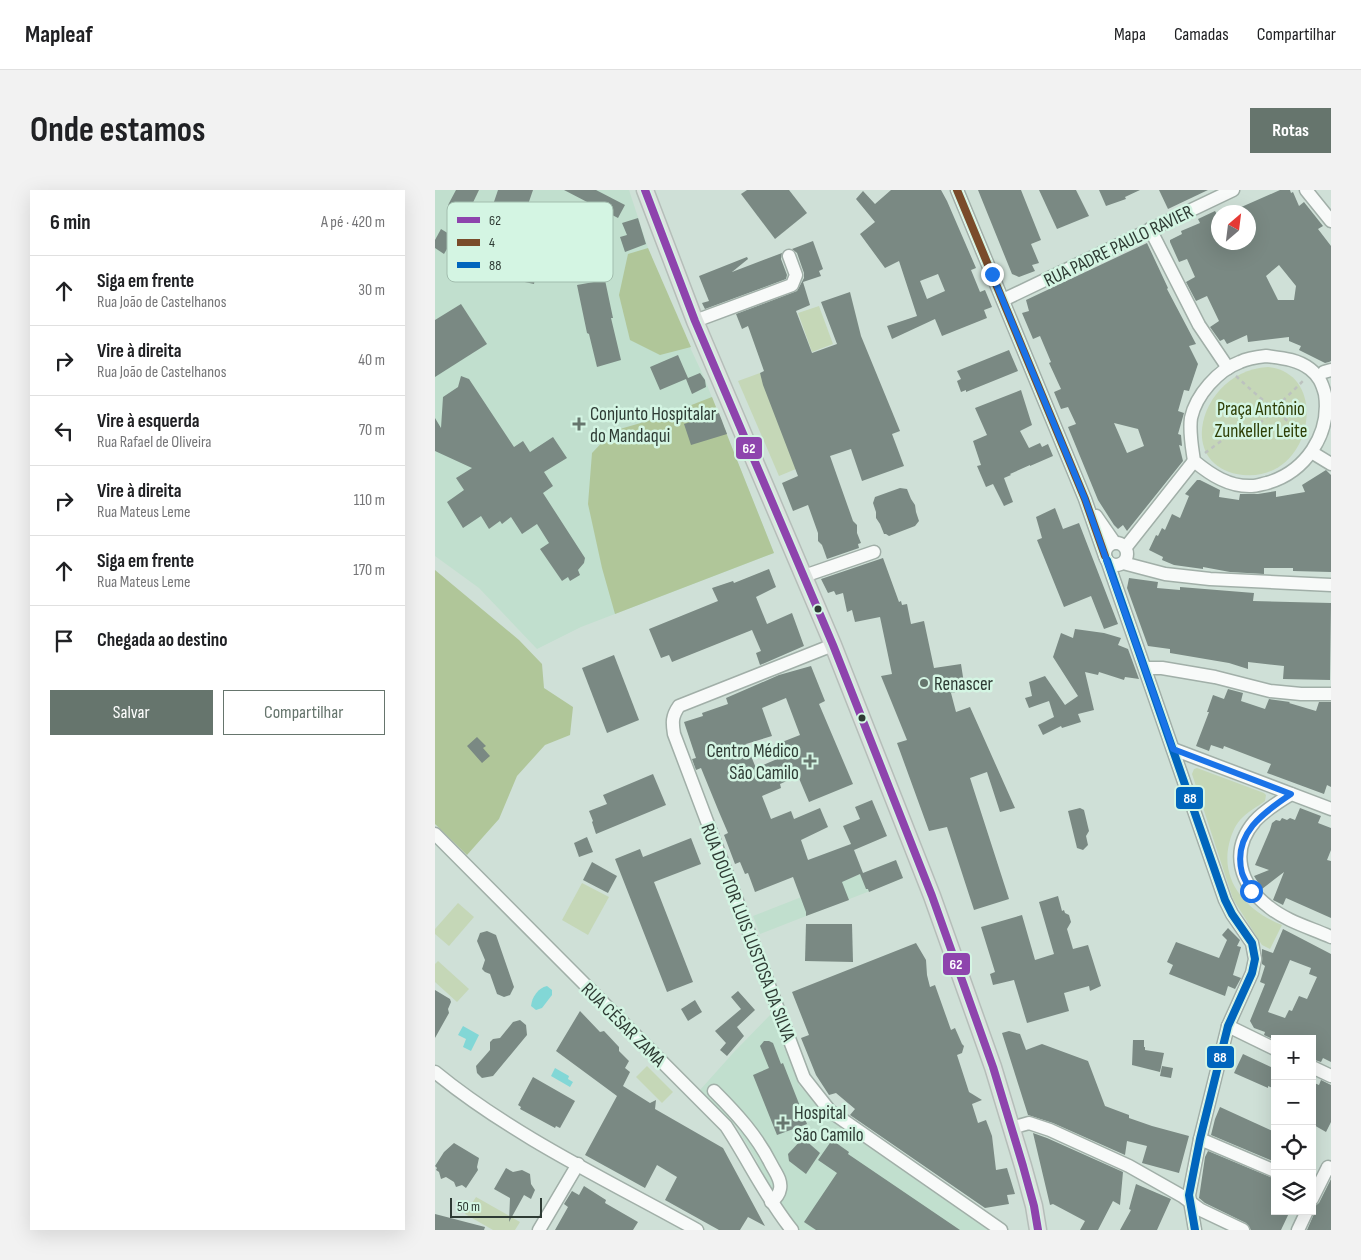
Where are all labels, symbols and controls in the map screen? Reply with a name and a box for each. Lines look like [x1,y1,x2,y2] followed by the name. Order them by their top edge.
[25,20,93,49] text: Mapleaf
[1114,24,1146,45] text: Mapa
[1174,24,1229,45] text: Camadas
[1257,24,1336,45] text: Compartilhar
[1250,108,1331,153] button: Rotas
[30,109,206,152] text: Onde estamos
[1040,200,1197,292] street label: RUA PADRE PAULO RAVIER
[447,202,613,282] legend
[1211,205,1256,250] north arrow
[50,210,91,235] text: 6 min
[489,212,501,229] text: 62
[321,213,385,232] text: A pé · 420 m
[489,234,495,251] text: 4
[489,257,501,274] text: 88
[981,263,1004,286] route end
[97,270,194,293] text: Siga em frente
[50,277,78,305] icon: ahead
[358,281,385,300] text: 30 m
[97,293,226,312] text: Rua João de Castelhanos
[97,340,181,363] text: Vire à direita
[50,347,78,375] icon: right
[358,351,385,370] text: 40 m
[97,363,226,382] text: Rua João de Castelhanos
[1215,398,1307,443] park label: Praça Antônio Zunkeller Leite
[590,403,717,448] place label: Conjunto Hospitalar do Mandaqui
[97,410,199,433] text: Vire à esquerda
[50,417,78,445] icon: left
[572,417,586,431] marker: Conjunto Hospitalar do Mandaqui
[359,421,385,440] text: 70 m
[97,433,211,452] text: Rua Rafael de Oliveira
[735,436,763,460] line badge: 62
[743,440,755,457] text: 62
[97,480,181,503] text: Vire à direita
[50,487,78,515] icon: right
[354,491,385,510] text: 110 m
[97,503,191,522] text: Rua Mateus Leme
[97,550,194,573] text: Siga em frente
[50,557,78,585] icon: ahead
[353,561,385,580] text: 170 m
[97,573,191,592] text: Rua Mateus Leme
[813,604,823,614] unlabelled marker
[50,627,78,655] icon: arrive
[97,629,227,652] text: Chegada ao destino
[934,673,994,696] place label: Renascer
[918,677,930,689] marker: Renascer
[50,690,213,735] button: Salvar
[223,690,385,735] button: Compartilhar
[857,713,867,723] unlabelled marker
[706,740,799,785] place label: Centro Médico São Camilo
[803,754,817,768] marker: Centro Médico São Camilo
[1175,786,1204,810] line badge: 88
[1183,790,1197,807] text: 88
[695,820,800,1045] street label: RUA DOUTOR LUIS LUSTOSA DA SILVA
[1240,880,1263,903] route start
[942,952,971,976] line badge: 62
[950,956,962,973] text: 62
[576,978,670,1073] street label: RUA CÉSAR ZAMA
[1271,1035,1316,1215] map controls
[1271,1035,1316,1080] button: +
[1206,1045,1235,1069] line badge: 88
[1213,1049,1227,1066] text: 88
[1271,1080,1316,1125] button: −
[794,1102,864,1147] place label: Hospital São Camilo
[776,1116,790,1130] marker: Hospital São Camilo
[1271,1125,1316,1170] button: locate
[1271,1170,1316,1215] button: layers
[450,1195,543,1218] scale bar
[457,1198,480,1215] text: 50 m

